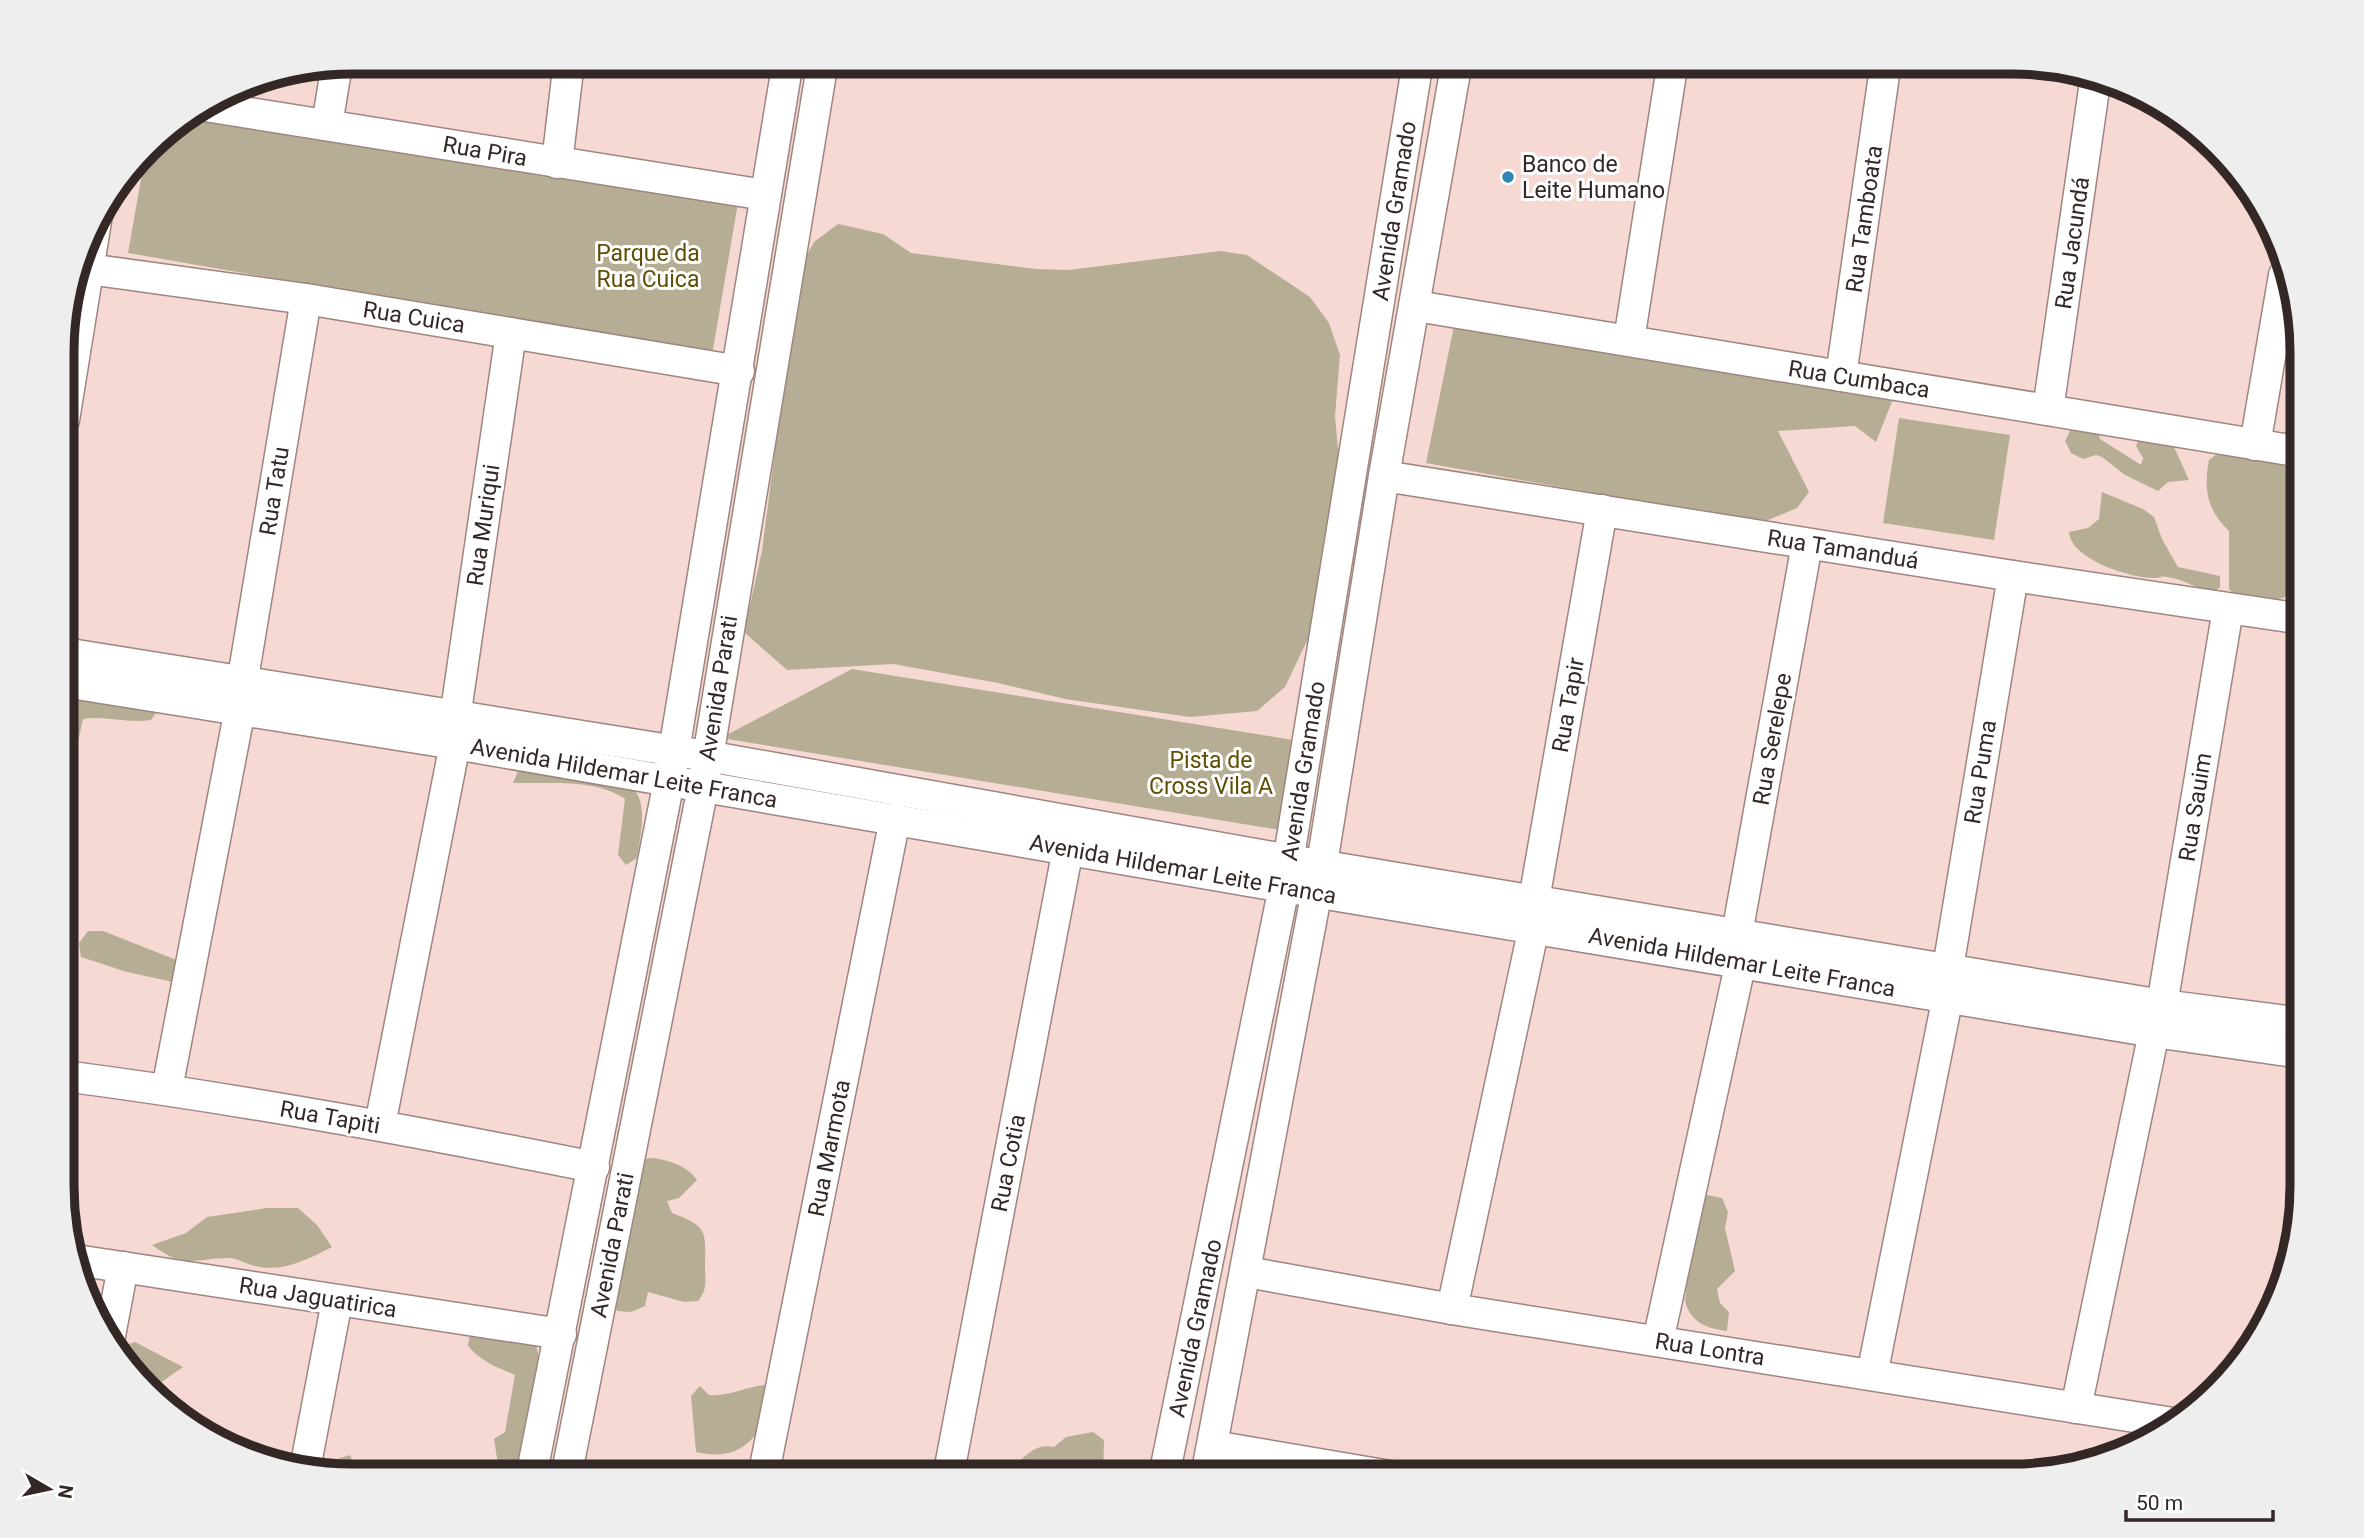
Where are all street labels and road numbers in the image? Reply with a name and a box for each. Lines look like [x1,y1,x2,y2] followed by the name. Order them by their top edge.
[1367,119,1422,303] street label: Avenida Gramado
[441,131,529,172] street label: Rua Pira
[1841,144,1888,294] street label: Rua Tamboata
[2050,175,2095,311] street label: Rua Jacundá
[361,296,467,339] street label: Rua Cuica
[1786,355,1932,404] street label: Rua Cumbaca
[254,445,295,538] street label: Rua Tatu
[462,463,505,588] street label: Rua Muriqui
[1765,524,1921,575] street label: Rua Tamanduá
[694,613,743,763] street label: Avenida Parati
[1547,655,1590,755] street label: Rua Tapir
[1748,671,1797,807] street label: Rua Serelepe
[1276,679,1331,863] street label: Avenida Gramado
[1959,718,2002,826] street label: Rua Puma
[468,733,779,814] street label: Avenida Hildemar Leite Franca
[2174,751,2217,863] street label: Rua Sauim
[1027,829,1338,910] street label: Avenida Hildemar Leite Franca
[1586,922,1897,1003] street label: Avenida Hildemar Leite Franca
[803,1077,856,1219] street label: Rua Marmota
[278,1095,382,1140] street label: Rua Tapiti
[986,1112,1031,1214] street label: Rua Cotia
[585,1170,640,1320] street label: Avenida Parati
[1163,1237,1228,1420] street label: Avenida Gramado
[237,1272,399,1323] street label: Rua Jaguatirica
[1653,1328,1767,1371] street label: Rua Lontra

